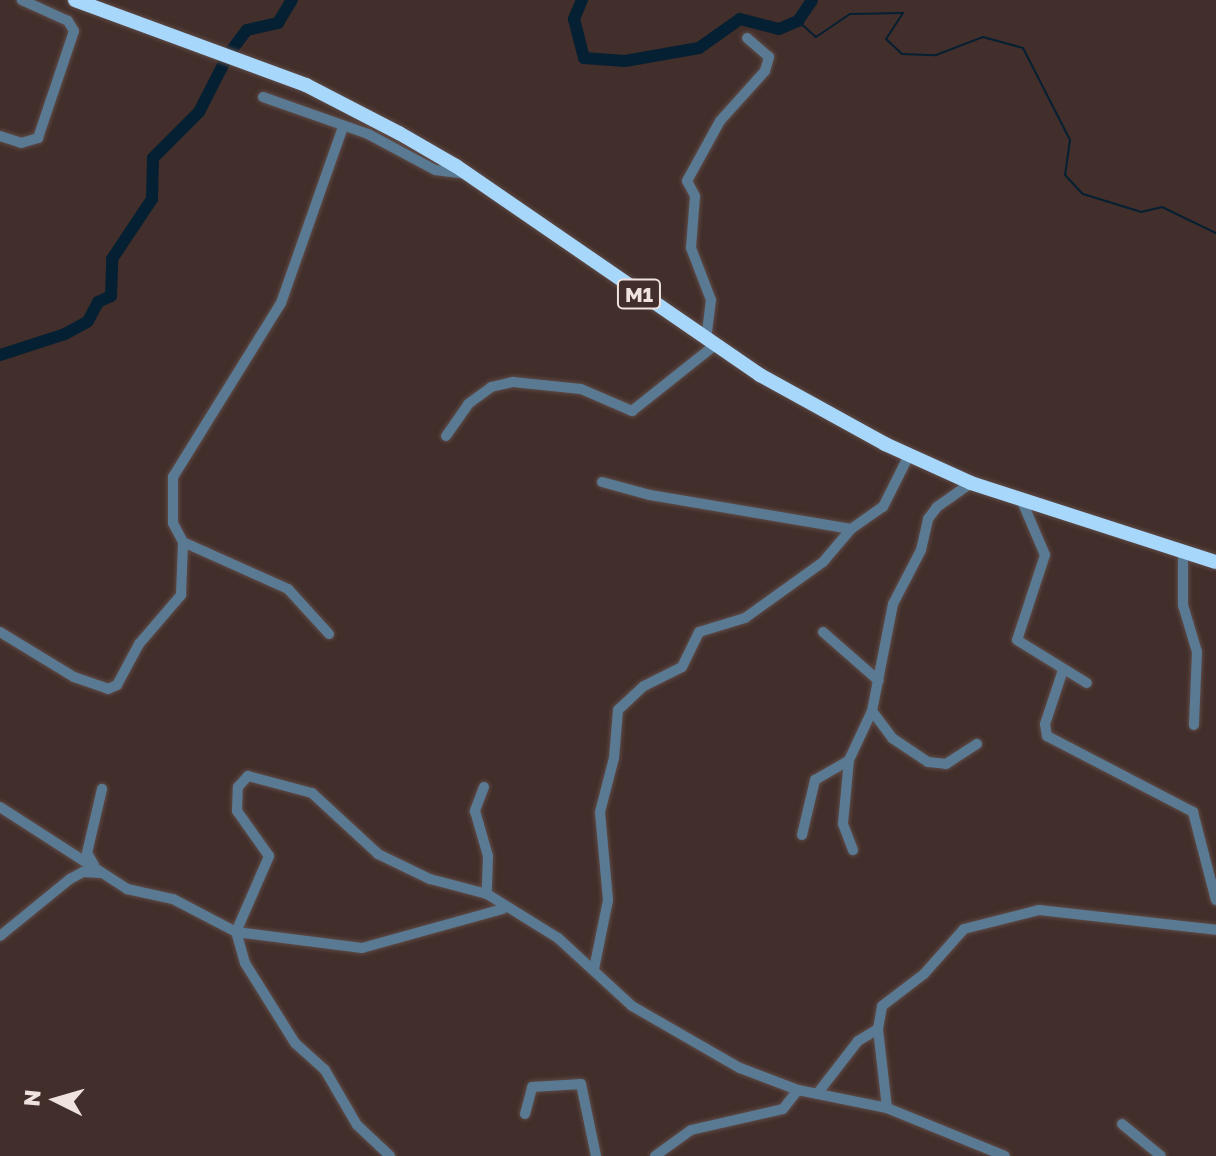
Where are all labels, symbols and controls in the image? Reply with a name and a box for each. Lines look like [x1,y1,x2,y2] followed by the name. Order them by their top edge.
[615,278,663,310] road number: M1
[16,1060,96,1140] north arrow
[17,1088,46,1107] text: N

